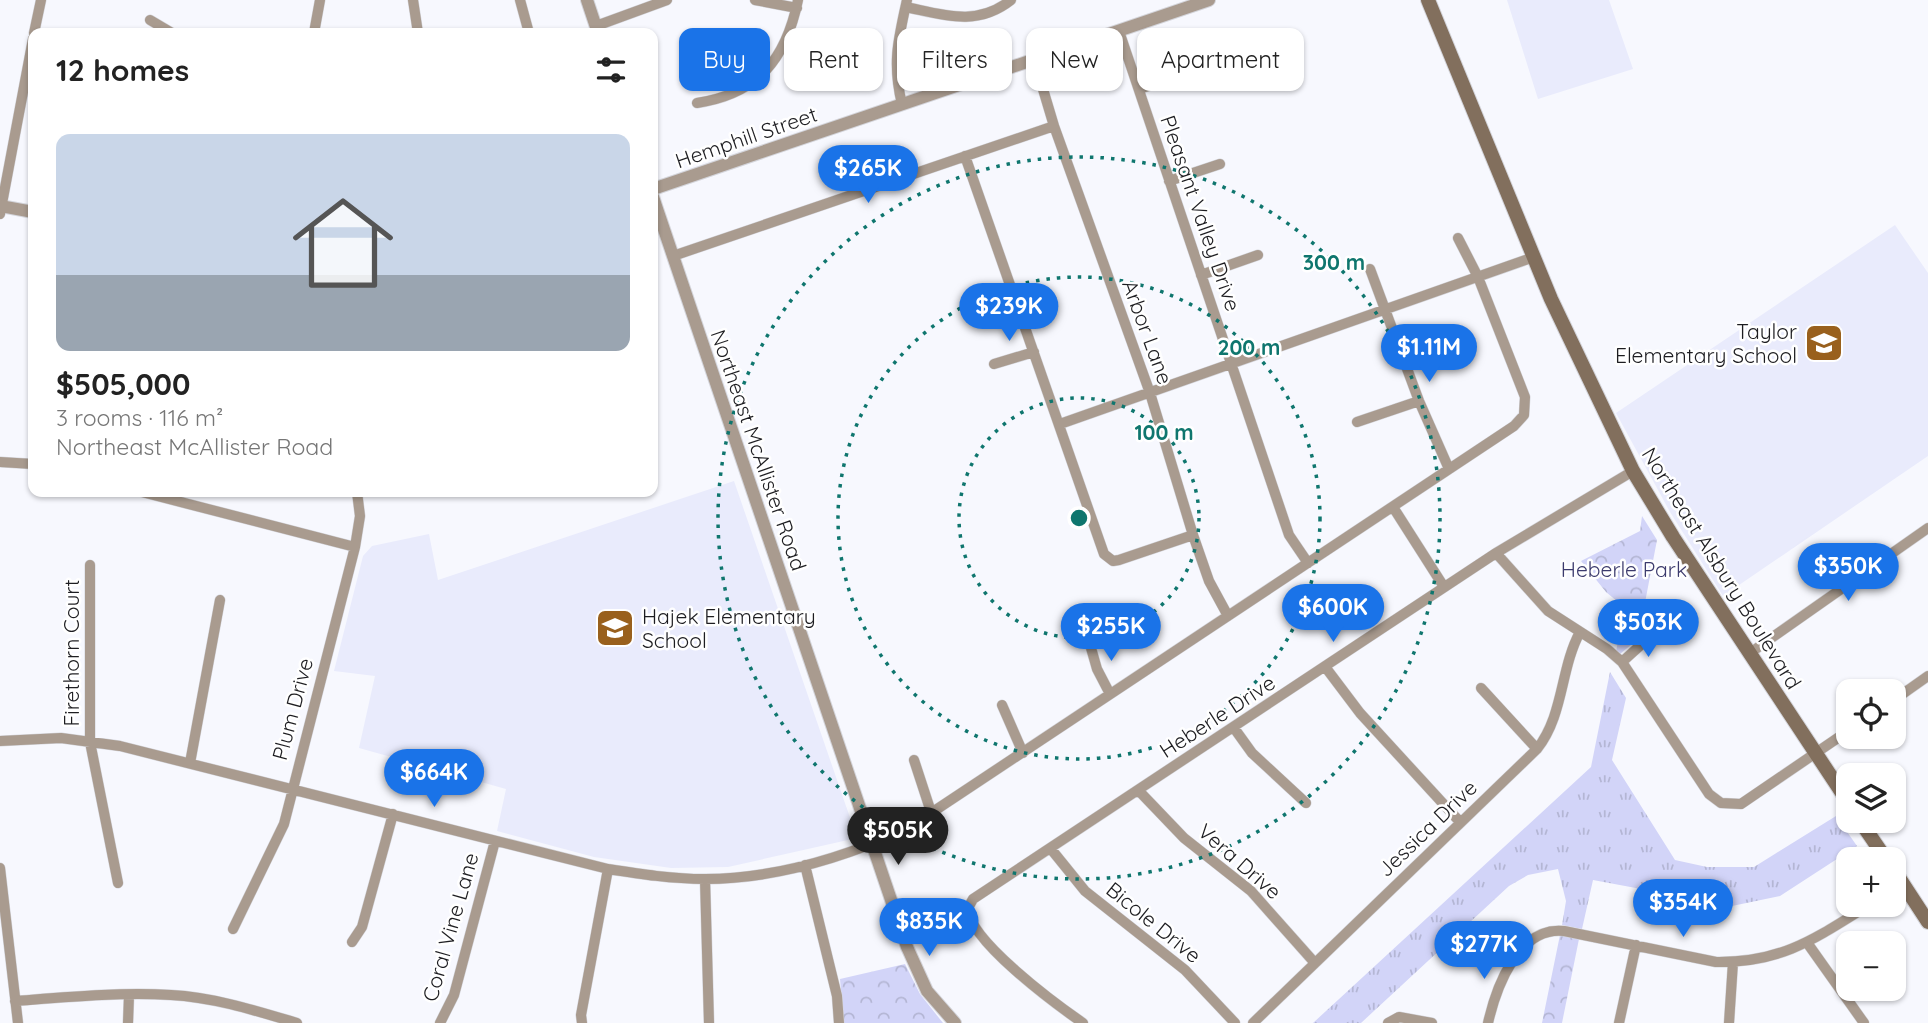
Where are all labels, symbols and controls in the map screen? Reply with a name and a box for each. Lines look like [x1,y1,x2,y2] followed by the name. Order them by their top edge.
[679,28,770,91] chip: Buy
[784,28,883,91] chip: Rent
[897,28,1012,91] chip: Filters
[1026,28,1123,91] chip: New
[1137,28,1304,91] chip: Apartment
[56,51,189,89] text: 12 homes
[592,51,630,89] icon: filters
[672,101,820,173] street label: Hemphill Street
[1155,112,1247,314] street label: Pleasant Valley Drive
[819,146,917,205] pin: $265K
[834,153,902,182] text: $265K
[280,180,406,306] icon: home
[1303,249,1365,275] text: 300 m
[1117,276,1179,388] street label: Arbor Lane
[960,284,1058,343] pin: $239K
[975,291,1043,320] text: $239K
[1615,318,1797,368] place label: Taylor Elementary School
[1803,322,1845,364] school or university icon: Taylor Elementary School
[1372,324,1486,384] pin: $1.11M
[706,326,812,574] street label: Northeast McAllister Road
[1397,332,1461,361] text: $1.11M
[1218,334,1280,360] text: 200 m
[56,365,190,403] text: $505,000
[56,403,223,432] text: 3 rooms · 116 m²
[1134,419,1194,445] text: 100 m
[56,432,333,461] text: Northeast McAllister Road
[1637,442,1807,694] street label: Northeast Alsbury Boulevard
[1067,506,1091,530] centre of rings
[1799,544,1897,603] pin: $350K
[1814,551,1882,580] text: $350K
[1561,556,1687,582] park label: Heberle Park
[58,579,84,727] street label: Firethorn Court
[1284,584,1382,644] pin: $600K
[1298,592,1368,621] text: $600K
[1599,600,1697,659] pin: $503K
[642,603,816,653] place label: Hajek Elementary School
[1062,604,1160,663] pin: $255K
[594,607,636,649] school or university icon: Hajek Elementary School
[1614,607,1682,636] text: $503K
[1077,611,1145,640] text: $255K
[266,655,318,763] street label: Plum Drive
[1154,669,1280,763] street label: Heberle Drive
[1836,679,1906,1001] map controls
[1836,679,1906,749] button: locate
[385,750,483,809] pin: $664K
[400,757,468,786] text: $664K
[1836,763,1906,833] button: layers
[1372,774,1482,882] street label: Jessica Drive
[849,808,947,867] pin: $505K
[863,815,933,844] text: $505K
[1193,818,1287,904] street label: Vera Drive
[1836,847,1906,917] button: +
[416,850,484,1004] street label: Coral Vine Lane
[1101,876,1207,968] street label: Bicole Drive
[1634,880,1732,939] pin: $354K
[1649,887,1717,916] text: $354K
[880,898,978,958] pin: $835K
[896,906,963,935] text: $835K
[1435,922,1533,981] pin: $277K
[1450,929,1518,958] text: $277K
[1836,931,1906,1001] button: −

